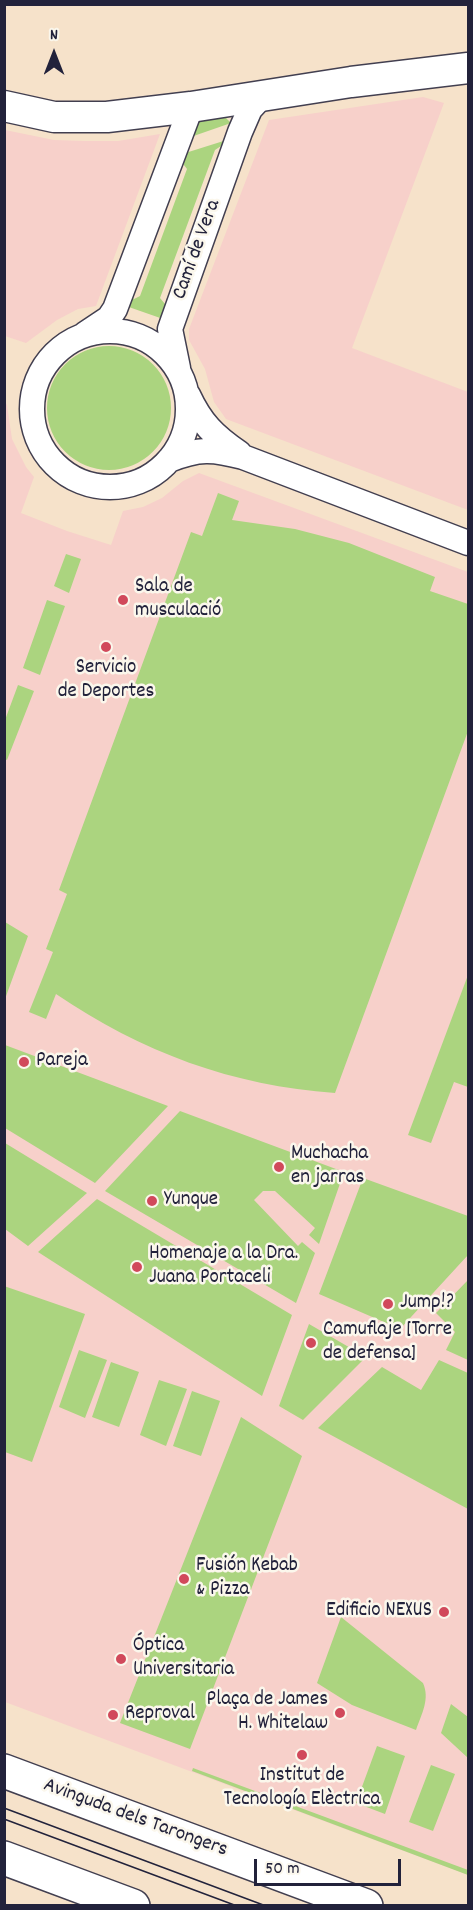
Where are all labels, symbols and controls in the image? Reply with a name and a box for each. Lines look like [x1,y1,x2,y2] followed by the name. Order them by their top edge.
[24,24,84,84] north arrow
[50,24,58,47] text: N
[168,197,228,303] street label: Camí de Vera
[135,575,221,625] place label: Sala de musculació
[116,593,130,607] marker: Sala de musculació
[99,640,113,654] marker: Servicio de Deportes
[58,656,154,706] place label: Servicio de Deportes
[36,1049,88,1075] place label: Pareja
[17,1055,31,1069] marker: Pareja
[291,1142,368,1192] place label: Muchacha en jarras
[272,1160,286,1174] marker: Muchacha en jarras
[164,1188,218,1214] place label: Yunque
[145,1194,159,1208] marker: Yunque
[149,1242,298,1292] place label: Homenaje a la Dra. Juana Portaceli
[130,1260,144,1274] marker: Homenaje a la Dra. Juana Portaceli
[400,1291,454,1317] place label: Jump!?
[381,1297,395,1311] marker: Jump!?
[323,1318,452,1368] place label: Camuflaje [Torre de defensa]
[304,1336,318,1350] marker: Camuflaje [Torre de defensa]
[196,1554,298,1604] place label: Fusión Kebab & Pizza
[177,1572,191,1586] marker: Fusión Kebab & Pizza
[326,1599,432,1625] place label: Edificio NEXUS
[437,1605,451,1619] marker: Edificio NEXUS
[133,1634,234,1684] place label: Óptica Universitaria
[114,1652,128,1666] marker: Óptica Universitaria
[207,1688,328,1738] place label: Plaça de James H. Whitelaw
[125,1702,195,1728] place label: Reproval
[333,1706,347,1720] marker: Plaça de James H. Whitelaw
[106,1708,120,1722] marker: Reproval
[295,1748,309,1762] marker: Institut de Tecnología Elèctrica
[224,1764,380,1814] place label: Institut de Tecnología Elèctrica
[39,1774,231,1864] street label: Avinguda dels Tarongers
[257,1847,404,1885] scale bar
[265,1857,300,1882] text: 50 m

